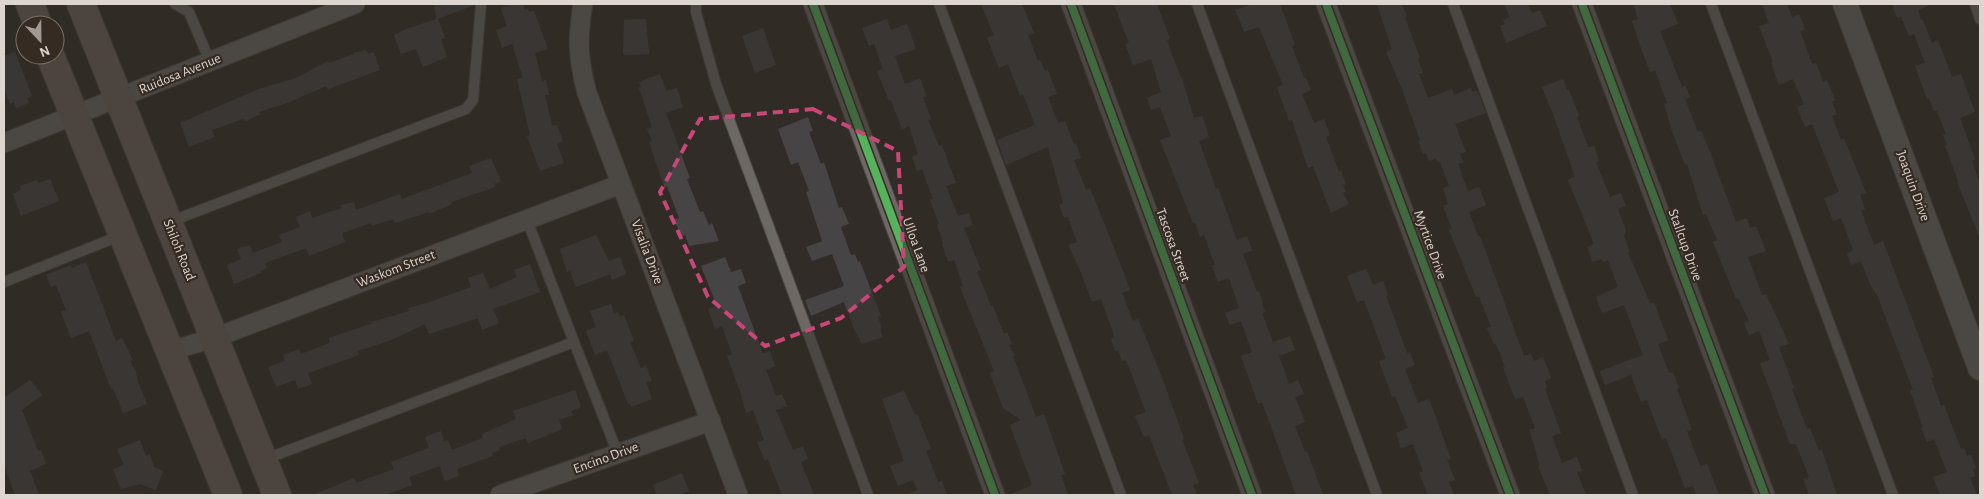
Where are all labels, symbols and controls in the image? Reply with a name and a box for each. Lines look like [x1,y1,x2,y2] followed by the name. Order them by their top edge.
[15,15,65,65] north arrow
[37,43,52,59] text: N
[137,51,223,97] street label: Ruidosa Avenue
[1894,149,1932,223] street label: Joaquin Drive
[1153,207,1193,284] street label: Tascosa Street
[1666,207,1704,283] street label: Stallcup Drive
[1411,209,1449,281] street label: Myrtice Drive
[900,216,932,274] street label: Ulloa Lane
[160,217,198,283] street label: Shiloh Road
[628,218,666,286] street label: Visalia Drive
[355,247,438,290] street label: Waskom Street
[572,440,640,476] street label: Encino Drive

